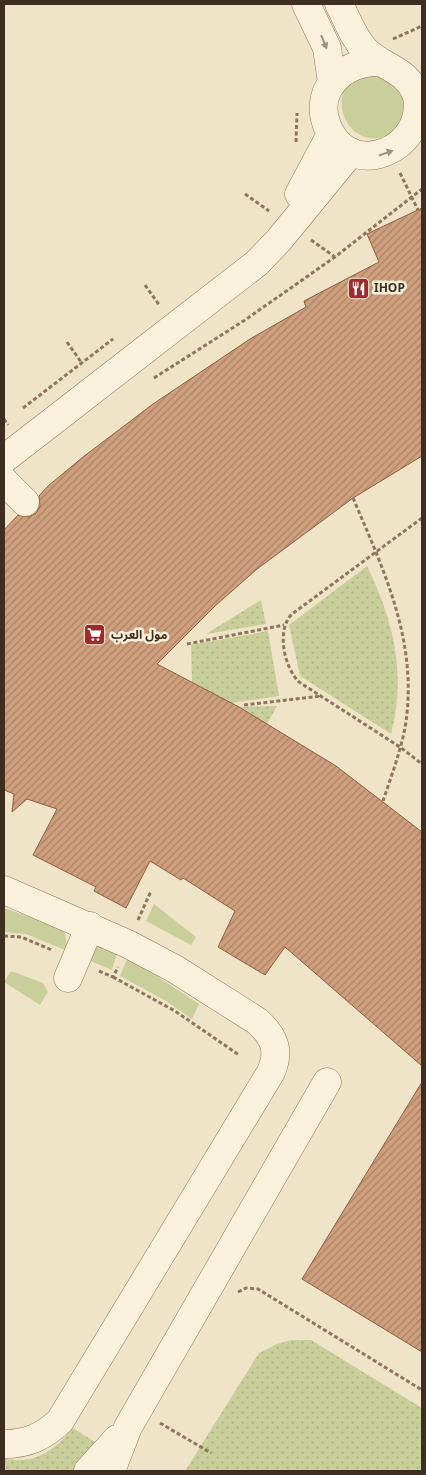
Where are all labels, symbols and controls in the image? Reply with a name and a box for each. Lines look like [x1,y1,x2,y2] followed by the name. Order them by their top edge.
[320,35,328,50] one-way arrow
[379,149,394,157] one-way arrow
[346,276,370,300] restaurant icon: IHOP
[374,276,405,301] place label: IHOP
[83,623,107,647] supermarket icon: مول العرب
[111,623,167,648] place label: مول العرب

